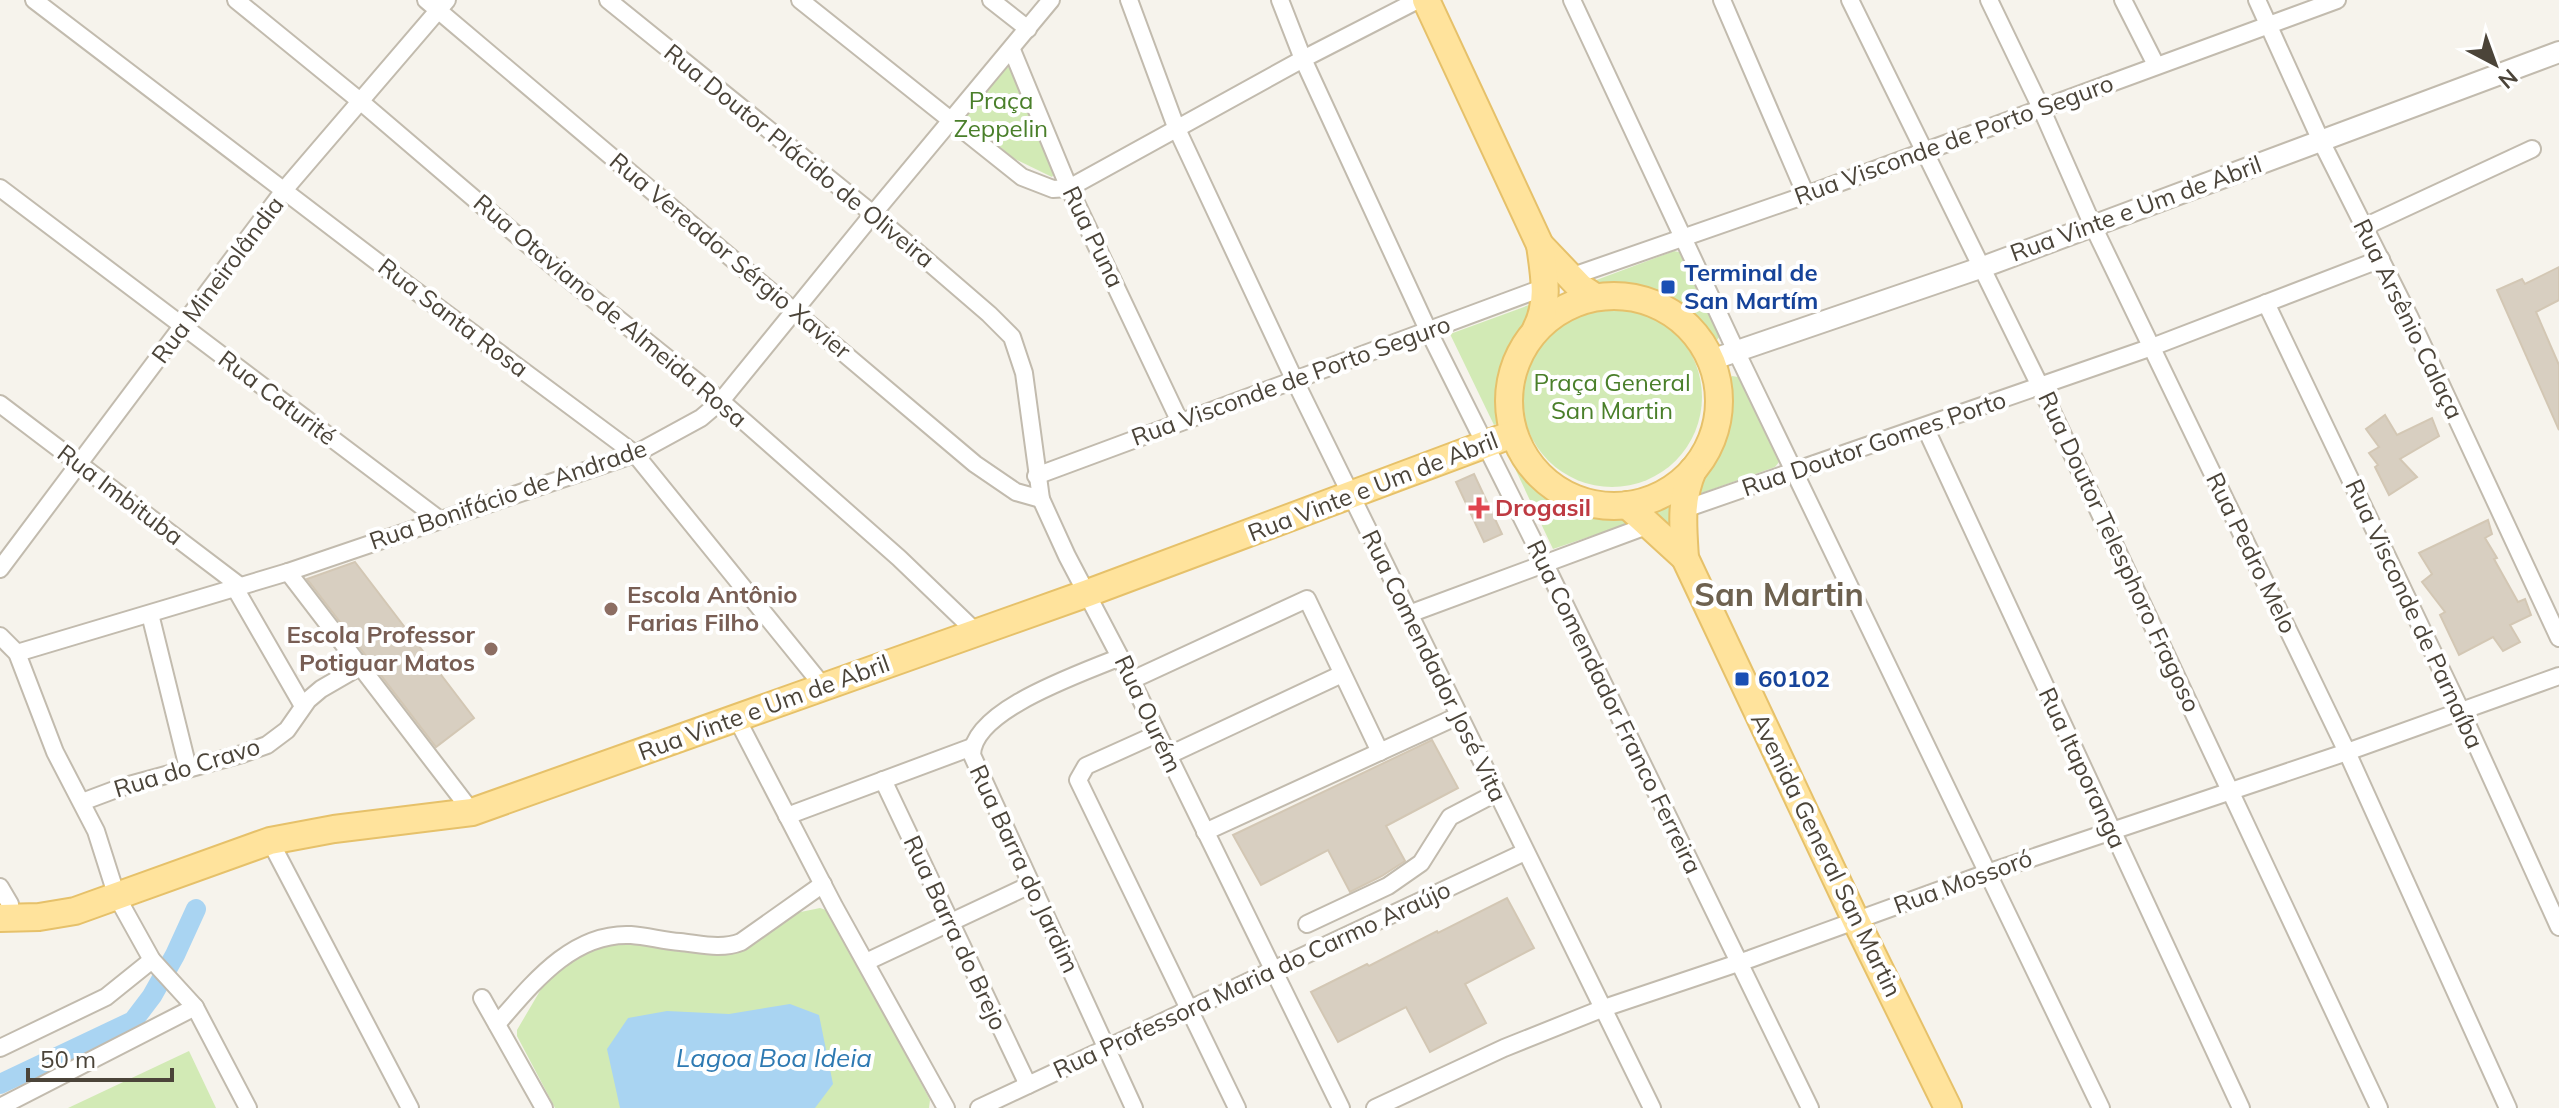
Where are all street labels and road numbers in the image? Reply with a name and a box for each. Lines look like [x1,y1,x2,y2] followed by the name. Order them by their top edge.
[658,37,941,274] street label: Rua Doutor Plácido de Oliveira
[1790,67,2117,211] street label: Rua Visconde de Porto Seguro
[604,146,858,365] street label: Rua Vereador Sérgio Xavier
[2006,149,2265,268] street label: Rua Vinte e Um de Abril
[1057,181,1131,292] street label: Rua Puna
[468,187,753,433] street label: Rua Otaviano de Almeida Rosa
[145,190,290,369] street label: Rua Mineirolândia
[2347,214,2470,423] street label: Rua Arsênio Calaça
[373,251,534,383] street label: Rua Santa Rosa
[1127,308,1454,452] street label: Rua Visconde de Porto Seguro
[213,343,342,451] street label: Rua Caturité
[1738,384,2010,502] street label: Rua Doutor Gomes Porto
[2032,386,2208,717] street label: Rua Doutor Telesphoro Fragoso
[1243,425,1502,548] street label: Rua Vinte e Um de Abril
[365,432,650,556] street label: Rua Bonifácio de Andrade
[52,437,189,551] street label: Rua Imbituba
[2200,467,2304,638] street label: Rua Pedro Melo
[2339,474,2491,753] street label: Rua Visconde de Parnaíba
[1356,525,1514,806] street label: Rua Comendador José Vita
[1521,535,1709,878] street label: Rua Comendador Franco Ferreira
[634,648,893,767] street label: Rua Vinte e Um de Abril
[1109,650,1189,777] street label: Rua Ourém
[2033,682,2133,853] street label: Rua Itaporanga
[1745,708,1909,1002] street label: Avenida General San Martin
[110,731,263,803] street label: Rua do Cravo
[964,760,1086,977] street label: Rua Barra do Jardim
[898,830,1014,1035] street label: Rua Barra do Brejo
[1889,842,2036,920] street label: Rua Mossoró
[1048,874,1455,1085] street label: Rua Professora Maria do Carmo Araújo

